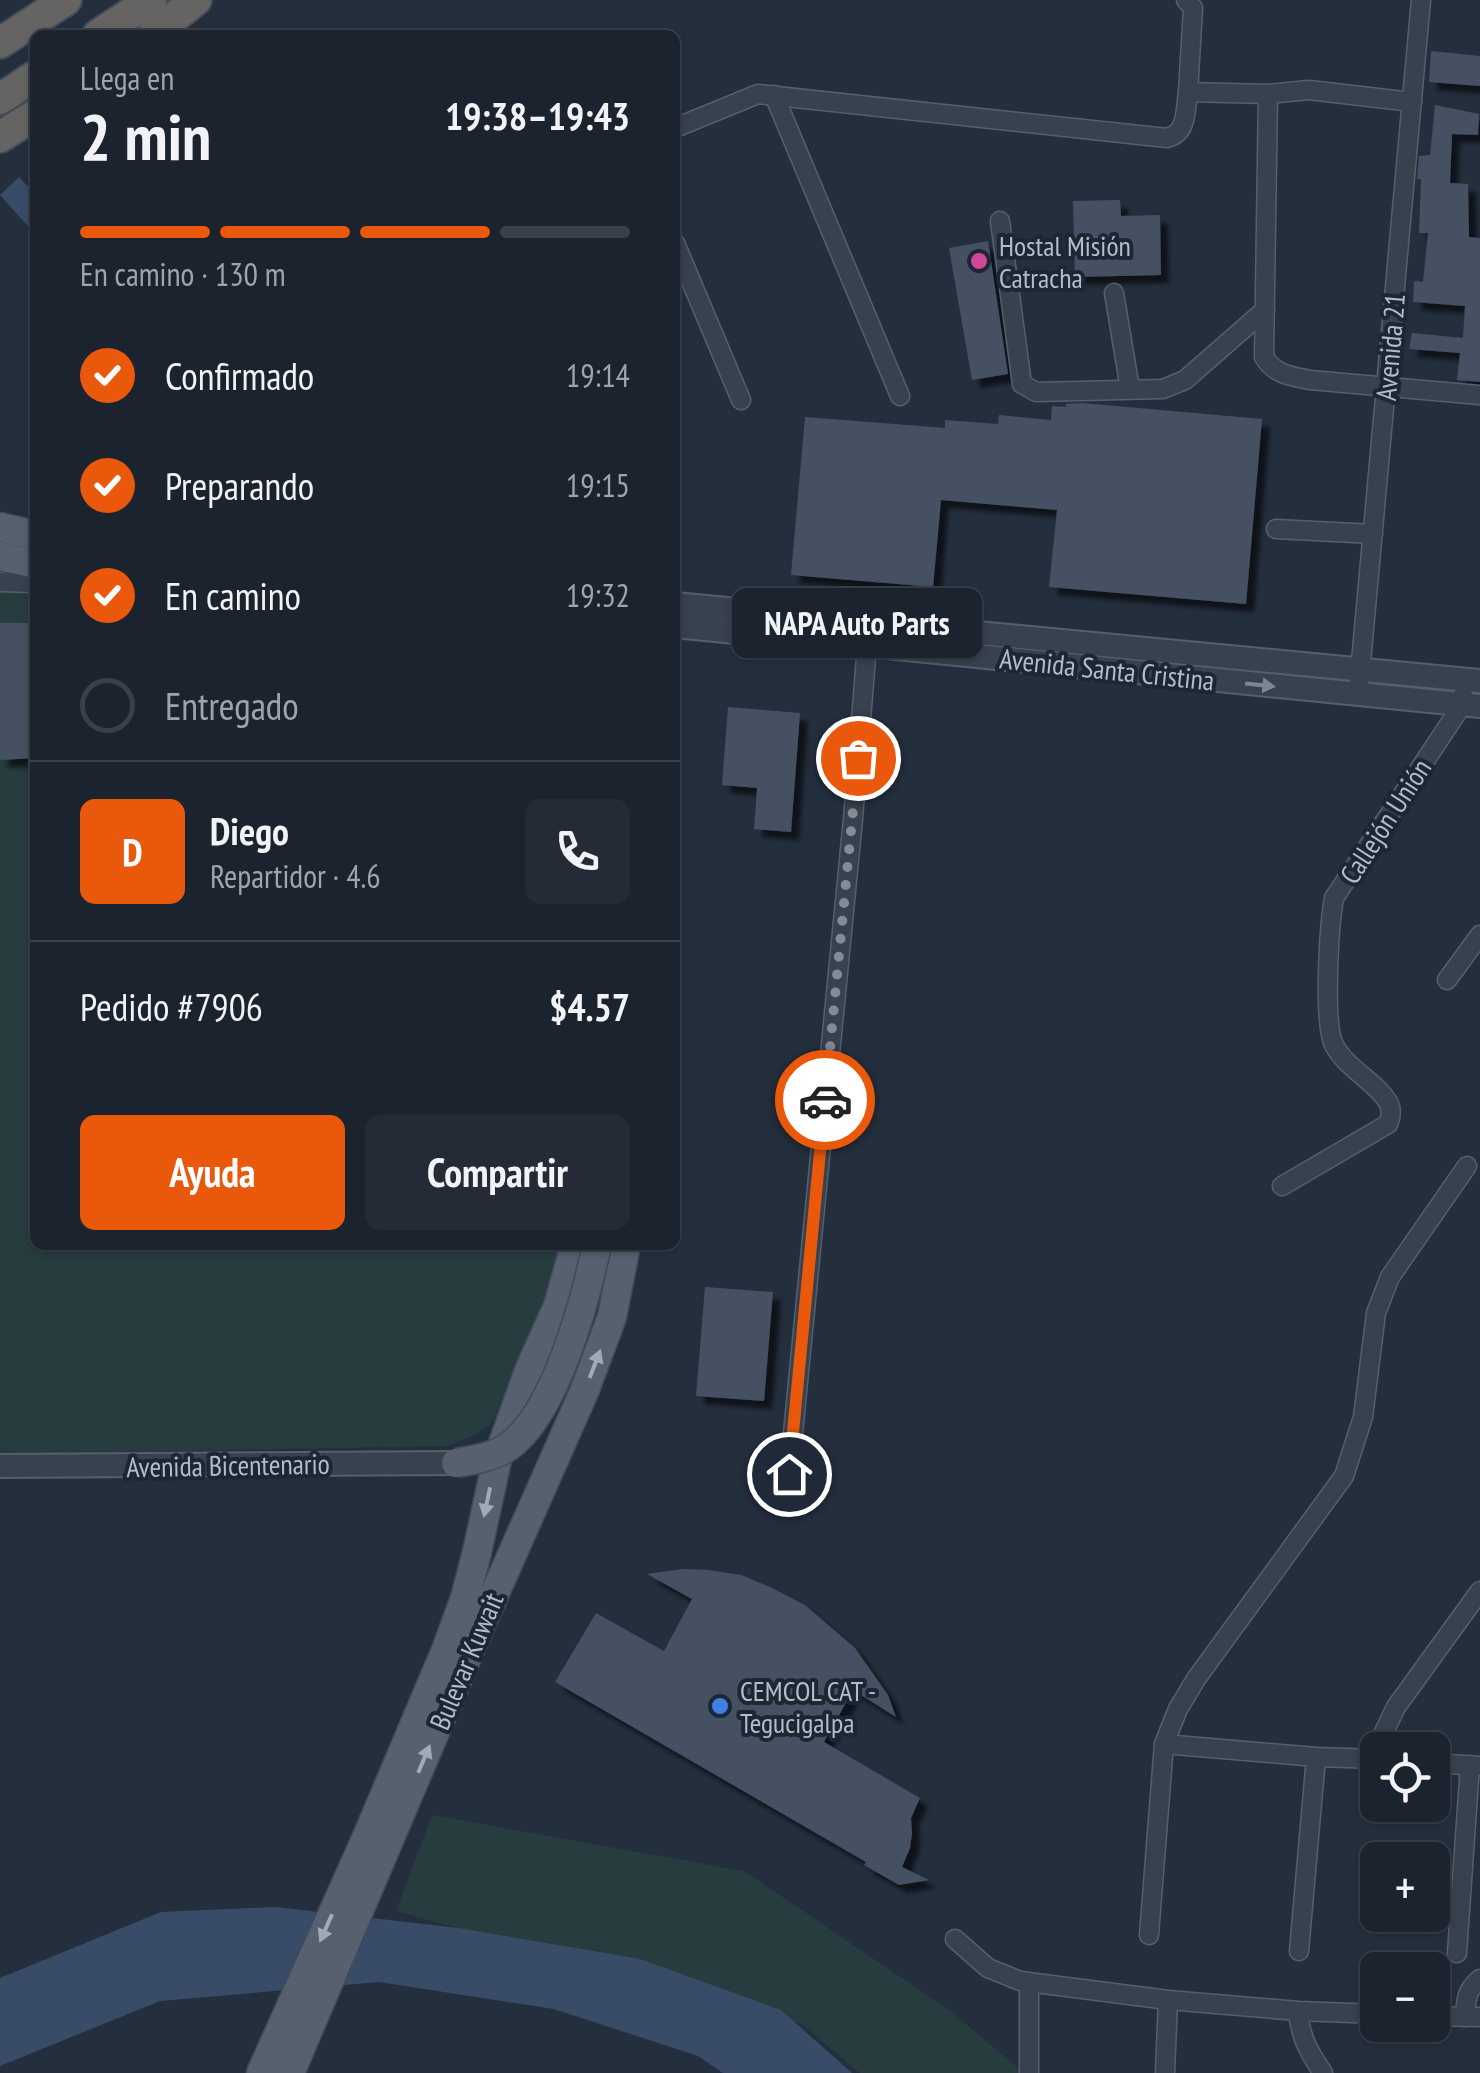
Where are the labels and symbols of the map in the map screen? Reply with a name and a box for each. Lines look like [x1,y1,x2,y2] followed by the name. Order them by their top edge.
[999,227,1131,296] place label: Hostal Misión Catracha
[968,250,990,272] marker: Hostal Misión Catracha
[1367,292,1413,402] street label: Avenida 21
[733,588,983,658] callout: NAPA Auto Parts
[998,639,1216,699] street label: Avenida Santa Cristina
[1244,677,1276,693] one-way arrow
[816,716,901,801] pin
[1331,751,1439,891] street label: Callejón Unión
[775,1050,875,1150] courier
[587,1349,603,1379] one-way arrow
[747,1432,832,1517] pin
[126,1445,330,1485] street label: Avenida Bicentenario
[478,1487,494,1518] one-way arrow
[421,1587,512,1735] street label: Bulevar Kuwait
[740,1672,876,1741] place label: CEMCOL CAT - Tegucigalpa
[709,1695,731,1717] marker: CEMCOL CAT - Tegucigalpa
[416,1744,432,1774] one-way arrow
[318,1914,335,1943] one-way arrow

